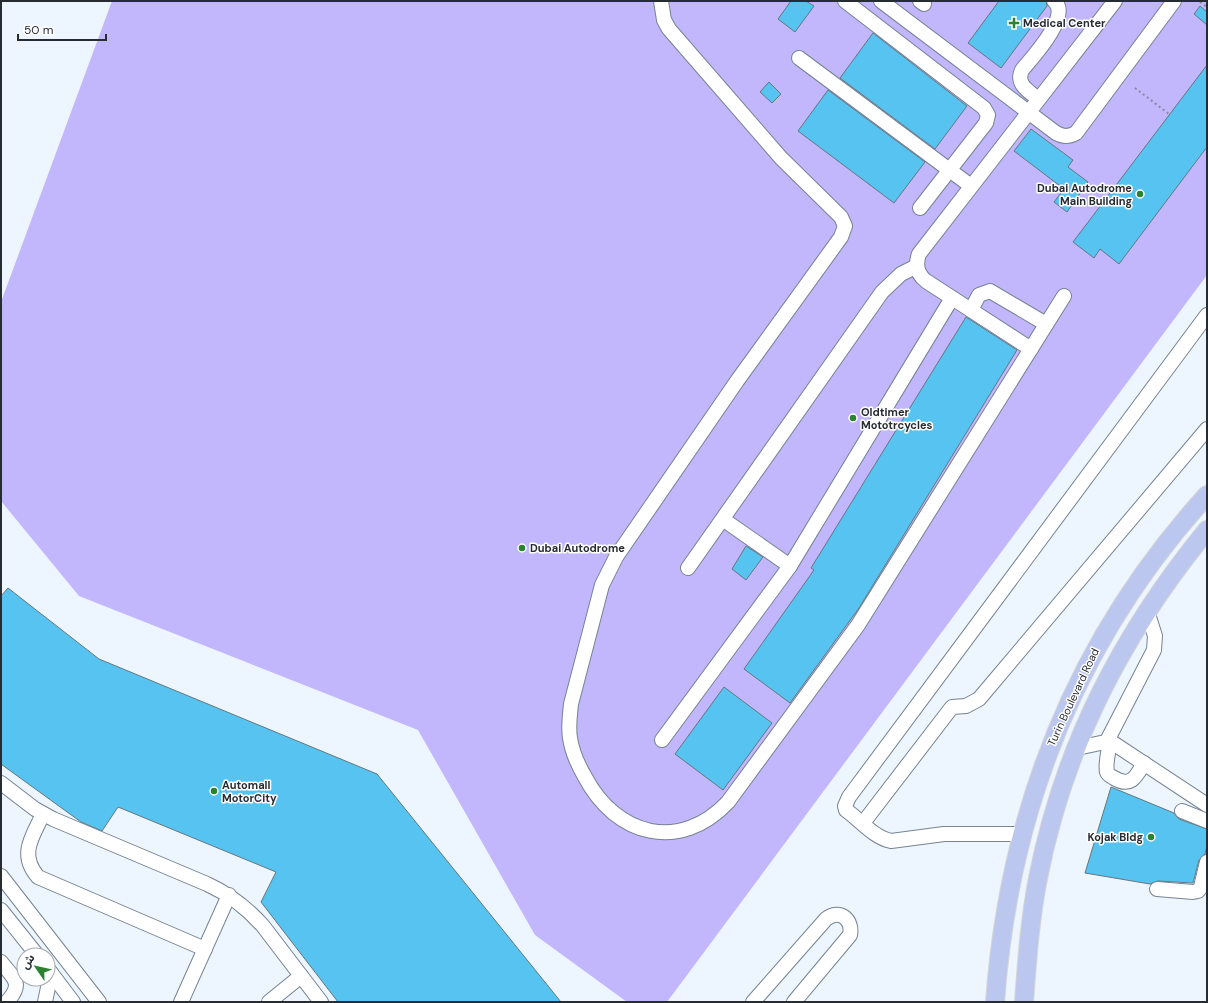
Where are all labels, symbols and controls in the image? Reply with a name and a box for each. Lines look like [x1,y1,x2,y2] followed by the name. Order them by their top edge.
[18,16,106,42] scale bar
[1023,16,1106,30] place label: Medical Center
[1008,17,1020,29] marker: Medical Center
[24,22,53,38] text: 50 m
[1037,181,1132,208] place label: Dubai Autodrome Main Building
[1135,189,1145,199] marker: Dubai Autodrome Main Building
[861,405,933,432] place label: Oldtimer Mototrcycles
[848,413,858,423] marker: Oldtimer Mototrcycles
[530,541,625,555] place label: Dubai Autodrome
[517,543,527,553] marker: Dubai Autodrome
[1044,646,1102,748] street label: Turin Boulevard Road
[222,778,277,805] place label: Automall MotorCity
[209,786,219,796] marker: Automall MotorCity
[1087,830,1143,844] place label: Kojak Bldg
[1146,832,1156,842] marker: Kojak Bldg
[16,947,56,987] north arrow
[18,951,38,972] text: ش

